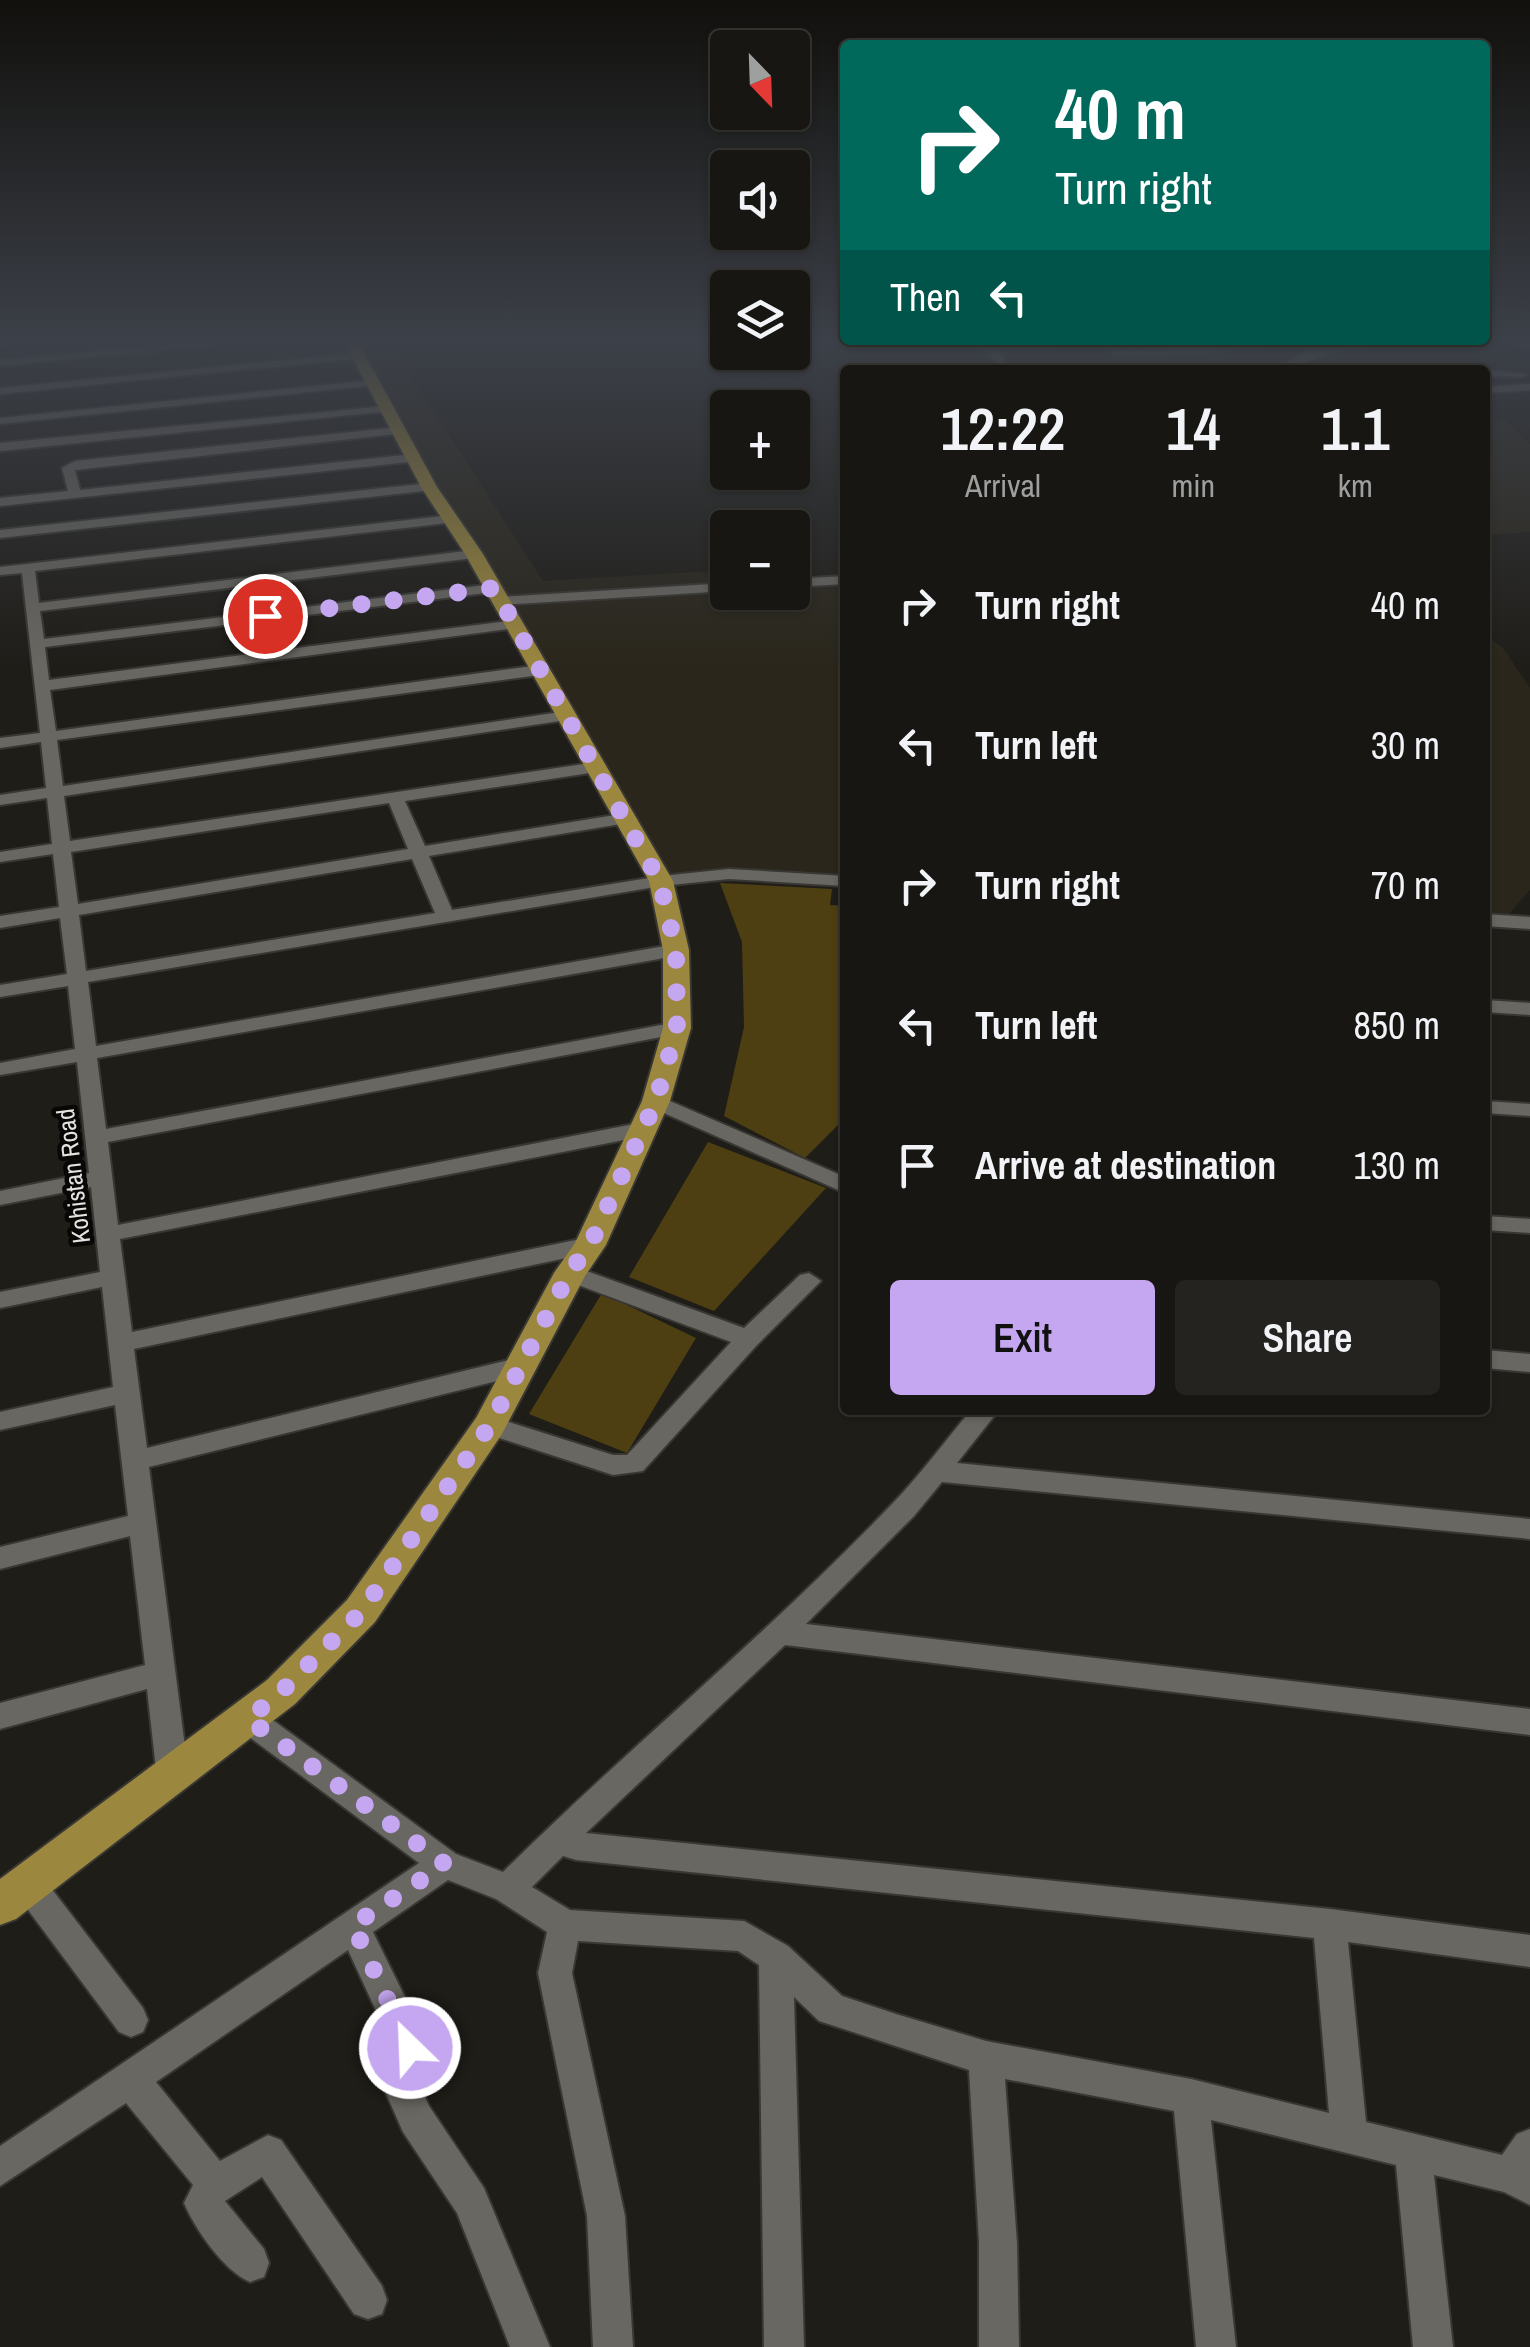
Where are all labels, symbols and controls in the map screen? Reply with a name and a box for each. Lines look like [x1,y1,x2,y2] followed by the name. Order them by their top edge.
[710,30,810,130] north arrow
[710,30,810,610] map controls
[1055,67,1186,161] text: 40 m
[890,80,1020,210] icon: right
[710,150,810,250] button: sound
[1055,157,1212,218] text: Turn right
[710,270,810,370] button: layers
[981,270,1036,325] icon: left
[890,272,961,323] text: Then
[940,388,1065,469] text: 12:22
[1166,388,1221,469] text: 14
[1321,388,1390,469] text: 1.1
[710,390,810,490] button: +
[965,464,1041,507] text: Arrival
[1171,464,1215,507] text: min
[1338,464,1373,507] text: km
[710,510,810,610] button: −
[223,574,308,659] pin
[890,578,945,633] icon: right
[975,580,1120,631] text: Turn right
[1371,580,1440,631] text: 40 m
[238,589,293,644] icon: arrive
[890,718,945,773] icon: left
[975,720,1097,771] text: Turn left
[1371,720,1440,771] text: 30 m
[890,858,945,913] icon: right
[975,860,1120,911] text: Turn right
[1371,860,1440,911] text: 70 m
[890,998,945,1053] icon: left
[975,1000,1097,1051] text: Turn left
[1353,1000,1440,1051] text: 850 m
[48,1107,98,1245] street label: Kohistan Road
[890,1138,945,1193] icon: arrive
[975,1140,1276,1191] text: Arrive at destination
[1353,1140,1440,1191] text: 130 m
[890,1280,1155,1395] button: Exit
[1175,1280,1440,1395] button: Share
[358,1996,462,2100] position arrow

